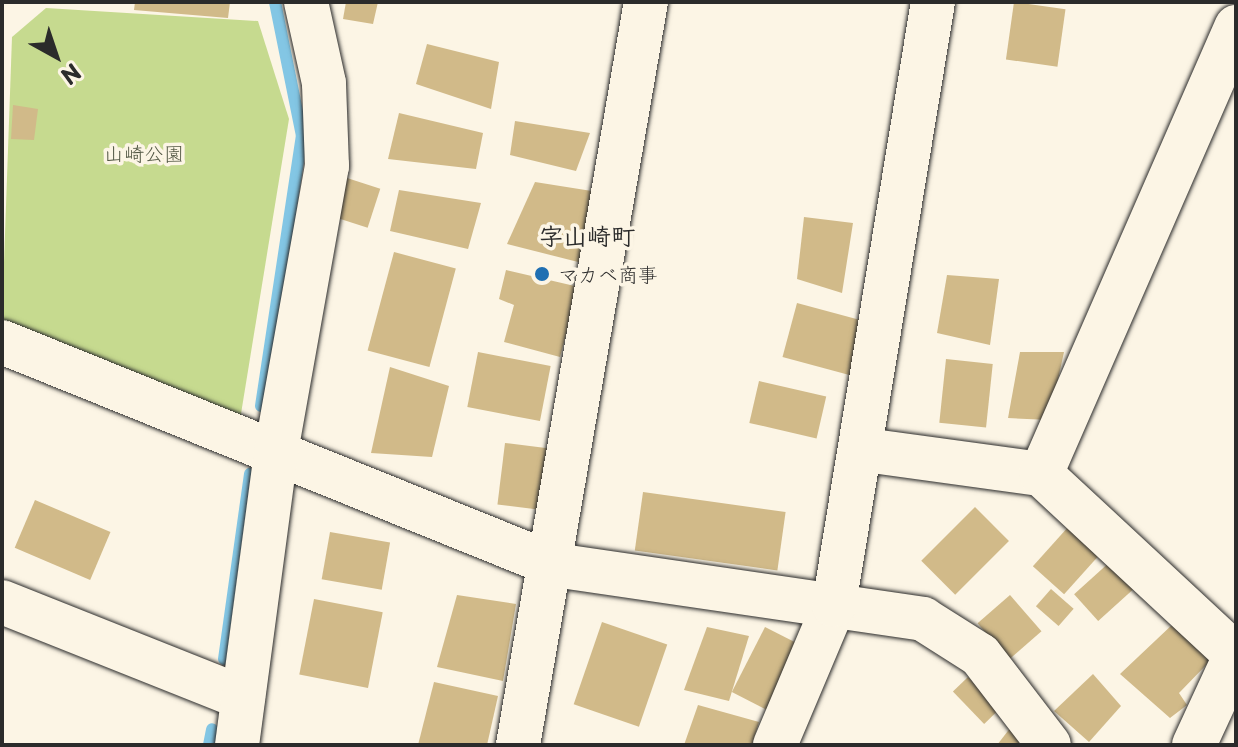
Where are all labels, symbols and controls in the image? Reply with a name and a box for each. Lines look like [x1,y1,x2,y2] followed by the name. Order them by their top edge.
[16,16,96,96] north arrow
[54,57,89,93] text: N
[104,141,184,165] park label: 山崎公園
[539,222,635,250] district label: 字山崎町
[558,262,658,286] place label: マカベ商事
[533,265,551,283] marker: マカベ商事

